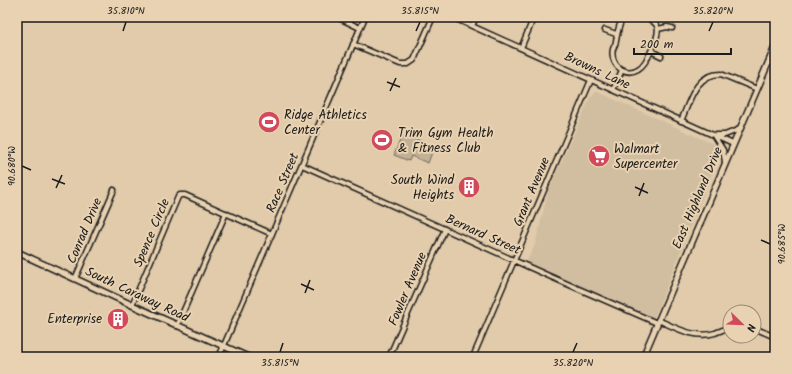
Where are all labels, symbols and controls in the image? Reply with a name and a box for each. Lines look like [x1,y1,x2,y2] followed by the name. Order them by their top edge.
[107,3,145,19] text: 35.810°N
[401,3,439,19] text: 35.815°N
[693,3,733,19] text: 35.820°N
[634,30,731,56] scale bar
[640,35,674,54] text: 200 m
[560,47,634,96] street label: Browns Lane
[284,105,367,141] place label: Ridge Athletics Center
[256,109,282,135] sports icon: Ridge Athletics Center
[398,123,493,159] place label: Trim Gym Health & Fitness Club
[369,127,395,153] sports icon: Trim Gym Health & Fitness Club
[614,139,678,175] place label: Walmart Supercenter
[586,143,612,169] supermarket icon: Walmart Supercenter
[667,143,729,252] street label: East Highland Drive
[4,146,20,186] text: 90.680°W
[261,149,305,216] street label: Race Street
[508,154,556,230] street label: Grant Avenue
[391,170,455,206] place label: South Wind Heights
[456,174,482,200] building icon: South Wind Heights
[62,195,108,267] street label: Conrad Drive
[128,195,176,271] street label: Spence Circle
[442,209,525,261] street label: Bernard Street
[774,224,790,264] text: 90.685°W
[383,249,433,329] street label: Fowler Avenue
[81,262,193,329] street label: South Caraway Road
[722,304,762,344] north arrow
[105,306,131,332] building icon: Enterprise
[47,309,102,330] place label: Enterprise
[741,321,760,334] text: N
[261,355,299,371] text: 35.815°N
[553,355,593,371] text: 35.820°N

